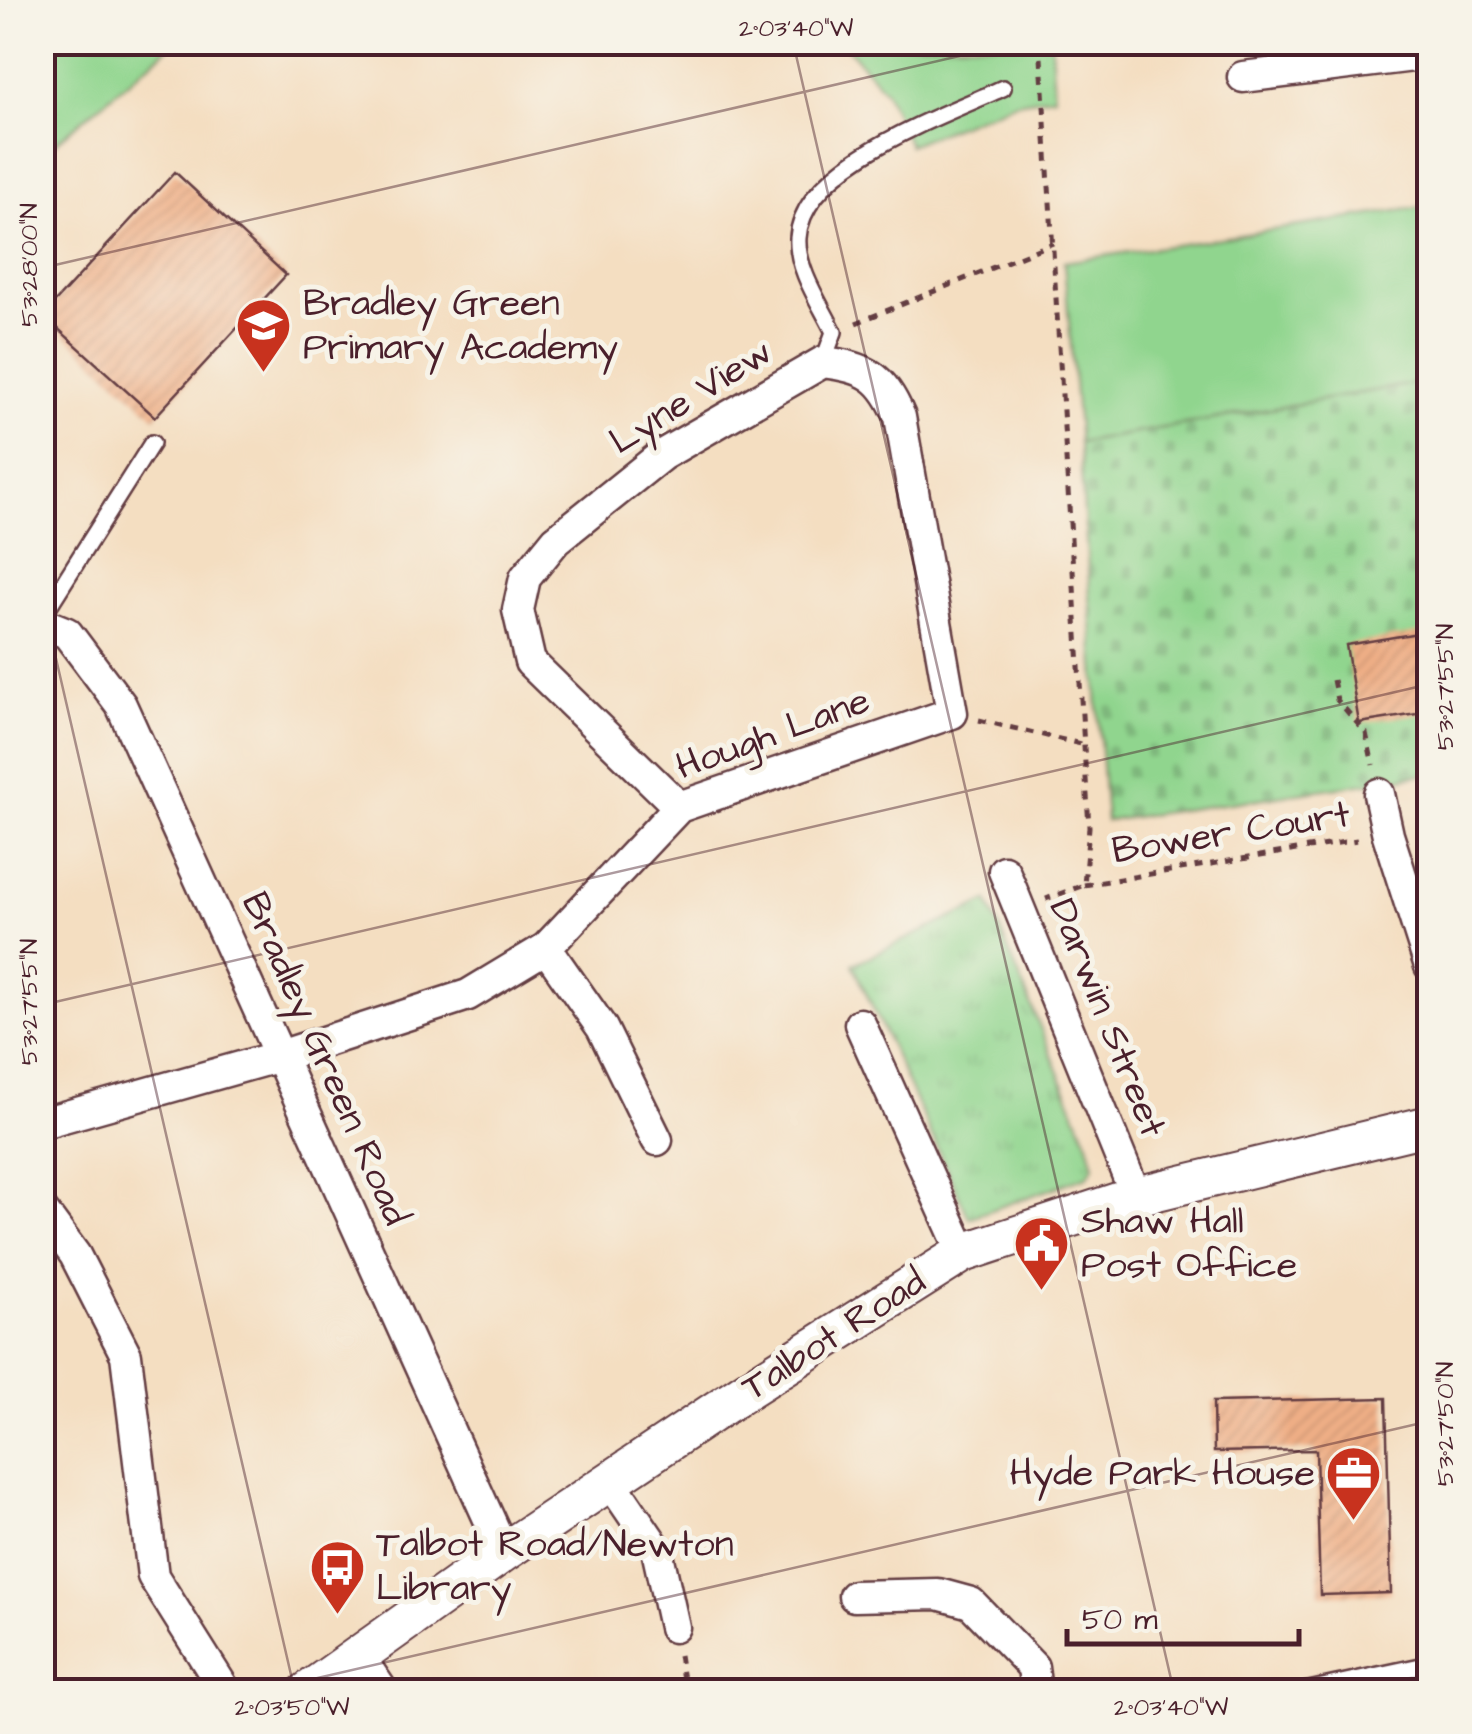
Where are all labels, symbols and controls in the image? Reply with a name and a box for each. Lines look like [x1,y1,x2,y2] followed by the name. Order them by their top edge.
[739,11,854,46] text: 2°03'40"W
[12,203,47,327] text: 53°28'00"N
[303,278,618,375] place label: Bradley Green Primary Academy
[234,296,294,375] school or university icon: Bradley Green Primary Academy
[600,327,783,468] street label: Lyne View
[1428,624,1463,750] text: 53°27'55"N
[669,675,877,793] street label: Hough Lane
[1109,789,1353,877] street label: Bower Court
[227,884,422,1234] street label: Bradley Green Road
[1036,891,1178,1145] street label: Darwin Street
[12,939,47,1065] text: 53°27'55"N
[1081,1196,1297,1292] place label: Shaw Hall Post Office
[1012,1214,1072,1293] public building icon: Shaw Hall Post Office
[732,1256,936,1414] street label: Talbot Road
[1428,1362,1463,1486] text: 53°27'50"N
[1324,1444,1384,1523] office icon: Hyde Park House
[1009,1448,1315,1501] place label: Hyde Park House
[376,1519,734,1616] place label: Talbot Road/Newton Library
[307,1537,367,1616] bus stop icon: Talbot Road/Newton Library
[1067,1584,1300,1646] scale bar
[1082,1599,1158,1641] text: 50 m
[234,1690,350,1725] text: 2°03'50"W
[1114,1690,1229,1725] text: 2°03'40"W

